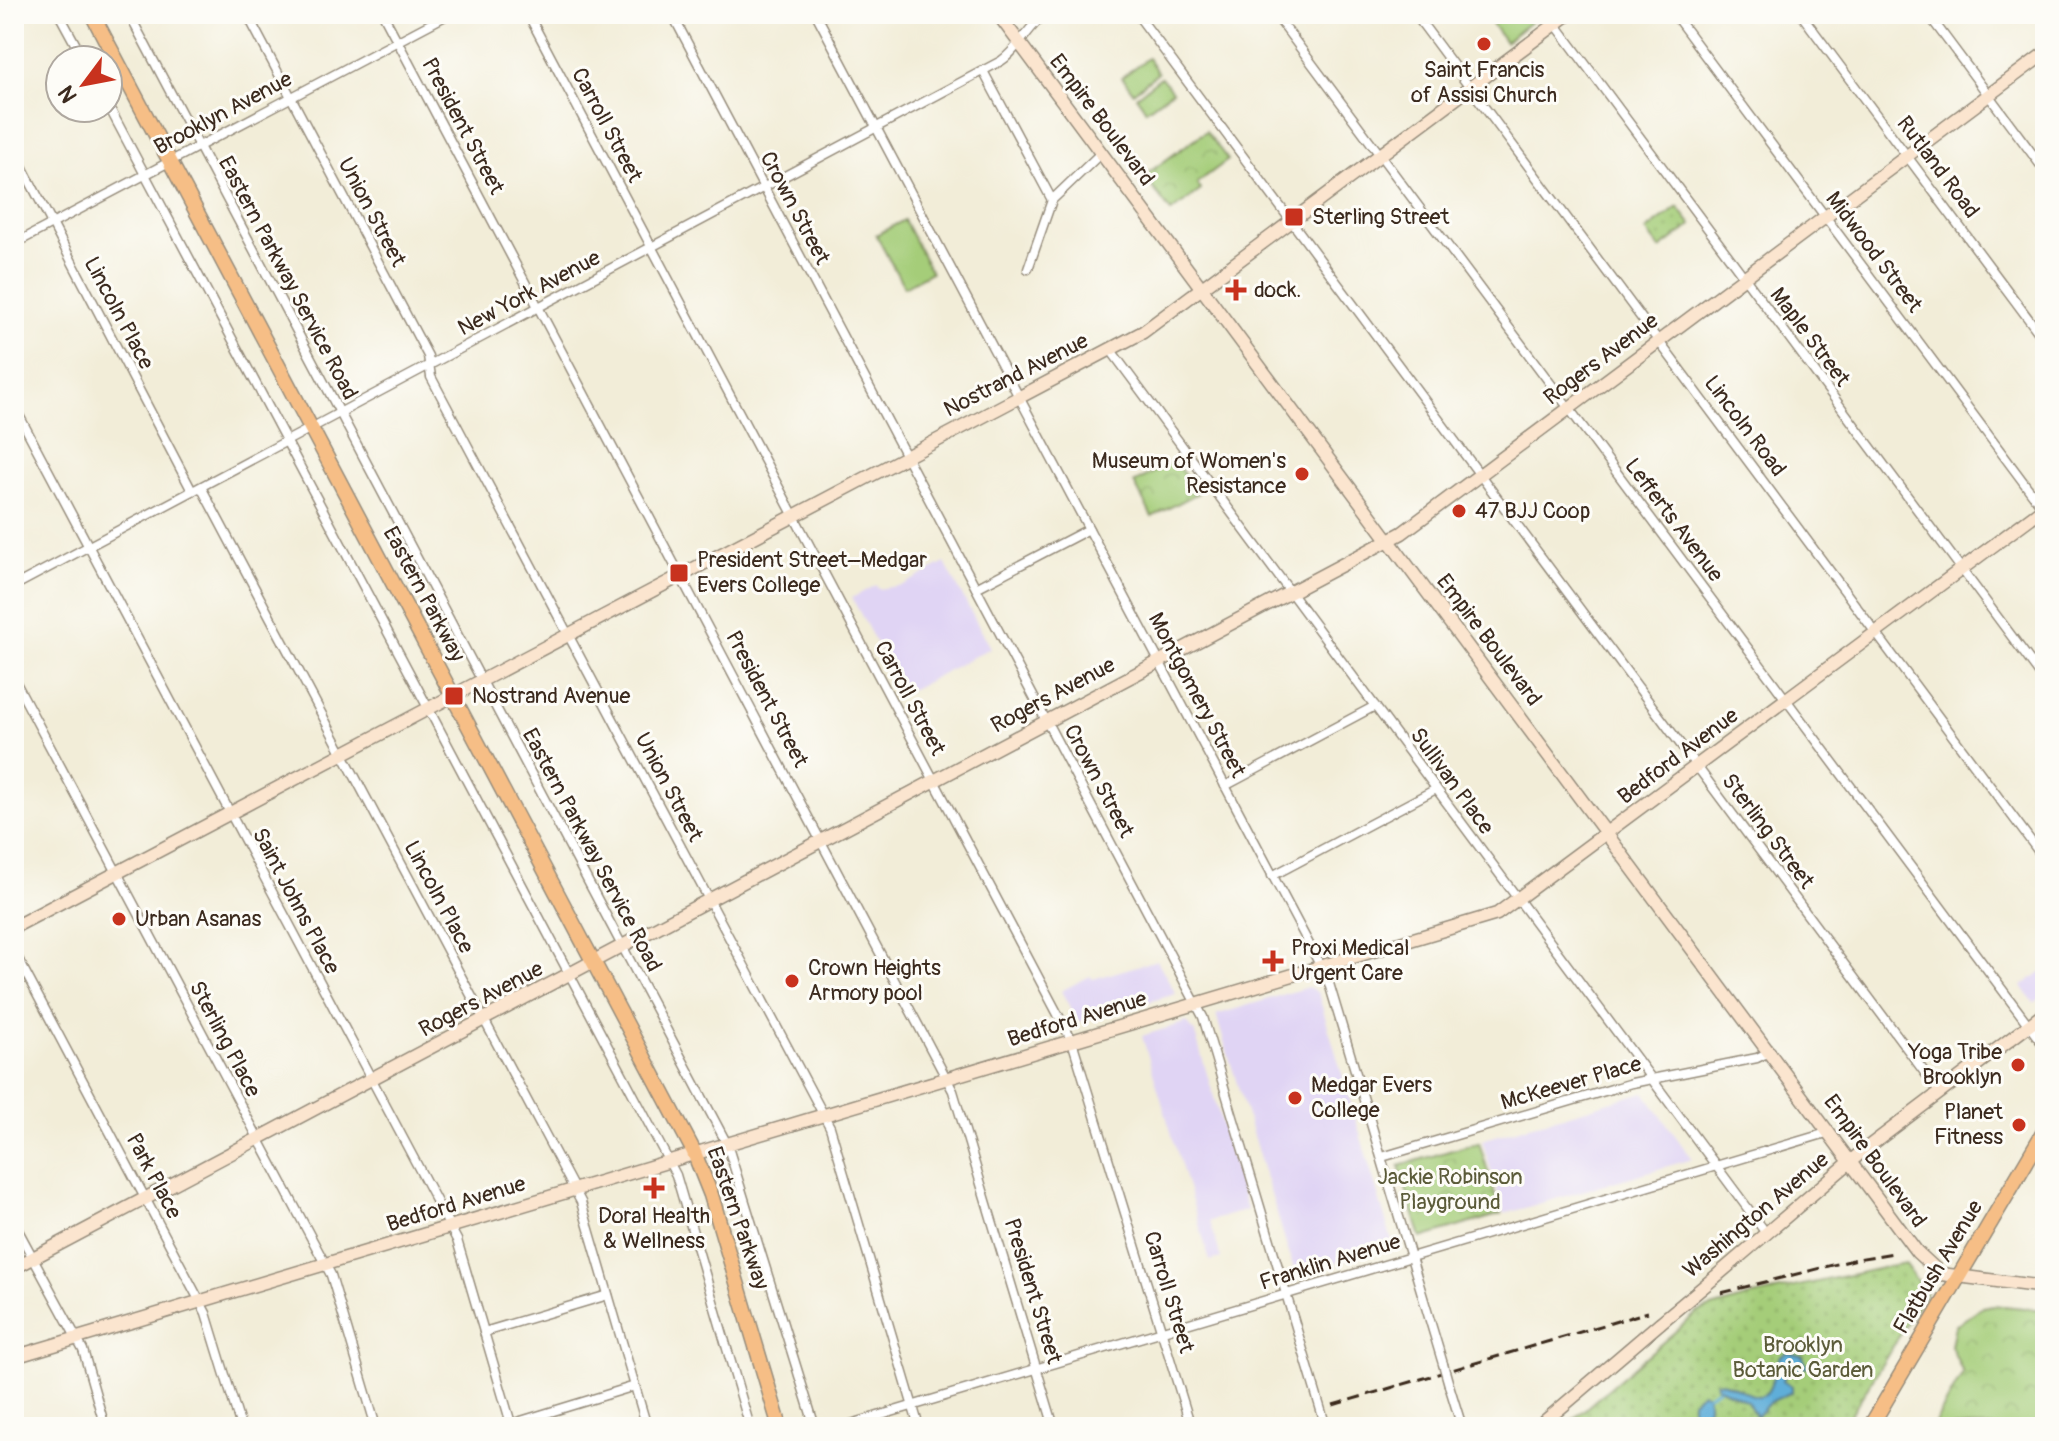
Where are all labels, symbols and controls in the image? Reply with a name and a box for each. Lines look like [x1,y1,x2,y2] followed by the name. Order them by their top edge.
[1475,35,1493,53] marker: Saint Francis of Assisi Church
[44,44,124,124] north arrow
[1043,48,1161,192] street label: Empire Boulevard
[415,53,511,199] street label: President Street
[1411,56,1557,109] place label: Saint Francis of Assisi Church
[565,63,649,187] street label: Carroll Street
[149,65,297,161] street label: Brooklyn Avenue
[52,80,84,108] text: N
[1890,110,1986,224] street label: Rutland Road
[753,147,837,270] street label: Crown Street
[212,151,364,405] street label: Eastern Parkway Service Road
[332,153,412,271] street label: Union Street
[1819,186,1929,318] street label: Midwood Street
[1312,203,1449,231] place label: Sterling Street
[1283,206,1305,228] marker: Sterling Street
[453,244,605,342] street label: New York Avenue
[78,252,160,374] street label: Lincoln Place
[1254,276,1301,304] place label: dock.
[1225,279,1247,301] marker: dock.
[1764,282,1856,392] street label: Maple Street
[1538,307,1664,411] street label: Rogers Avenue
[939,326,1093,423] street label: Nostrand Avenue
[1698,370,1792,482] street label: Lincoln Road
[1092,447,1286,500] place label: Museum of Women's Resistance
[1618,453,1730,587] street label: Lefferts Avenue
[1293,465,1311,483] marker: Museum of Women's Resistance
[1475,497,1590,525] place label: 47 BJJ Coop
[1450,502,1468,520] marker: 47 BJJ Coop
[377,522,471,666] street label: Eastern Parkway
[697,546,927,599] place label: President Street–Medgar Evers College
[668,562,690,584] marker: President Street–Medgar Evers College
[1430,568,1548,712] street label: Empire Boulevard
[1142,608,1252,782] street label: Montgomery Street
[719,626,815,772] street label: President Street
[868,636,952,760] street label: Carroll Street
[986,651,1120,739] street label: Rogers Avenue
[472,682,631,710] place label: Nostrand Avenue
[443,685,465,707] marker: Nostrand Avenue
[1612,701,1744,811] street label: Bedford Avenue
[1057,720,1141,843] street label: Crown Street
[1404,722,1500,840] street label: Sullivan Place
[516,723,668,977] street label: Eastern Parkway Service Road
[629,728,709,846] street label: Union Street
[1716,768,1821,894] street label: Sterling Street
[246,823,346,979] street label: Saint Johns Place
[398,836,480,958] street label: Lincoln Place
[135,905,261,933] place label: Urban Asanas
[110,910,128,928] marker: Urban Asanas
[1291,934,1409,987] place label: Proxi Medical Urgent Care
[1262,950,1284,972] marker: Proxi Medical Urgent Care
[808,954,941,1007] place label: Crown Heights Armory pool
[414,955,548,1043] street label: Rogers Avenue
[783,972,801,990] marker: Crown Heights Armory pool
[183,976,267,1102] street label: Sterling Place
[1004,985,1150,1053] street label: Bedford Avenue
[1907,1038,2002,1091] place label: Yoga Tribe Brooklyn
[1497,1050,1645,1116] street label: McKeever Place
[2009,1056,2027,1074] marker: Yoga Tribe Brooklyn
[1311,1071,1432,1124] place label: Medgar Evers College
[1286,1089,1304,1107] marker: Medgar Evers College
[1817,1089,1933,1233] street label: Empire Boulevard
[1934,1098,2003,1151] place label: Planet Fitness
[2010,1116,2028,1134] marker: Planet Fitness
[120,1128,188,1224] street label: Park Place
[700,1143,776,1293] street label: Eastern Parkway
[1677,1146,1835,1284] street label: Washington Avenue
[1377,1163,1523,1216] park label: Jackie Robinson Playground
[383,1170,529,1238] street label: Bedford Avenue
[643,1177,665,1199] marker: Doral Health & Wellness
[1887,1195,1989,1339] street label: Flatbush Avenue
[598,1202,710,1255] place label: Doral Health & Wellness
[998,1215,1068,1367] street label: President Street
[1256,1227,1404,1297] street label: Franklin Avenue
[1137,1228,1201,1356] street label: Carroll Street
[1732,1331,1874,1384] park label: Brooklyn Botanic Garden

